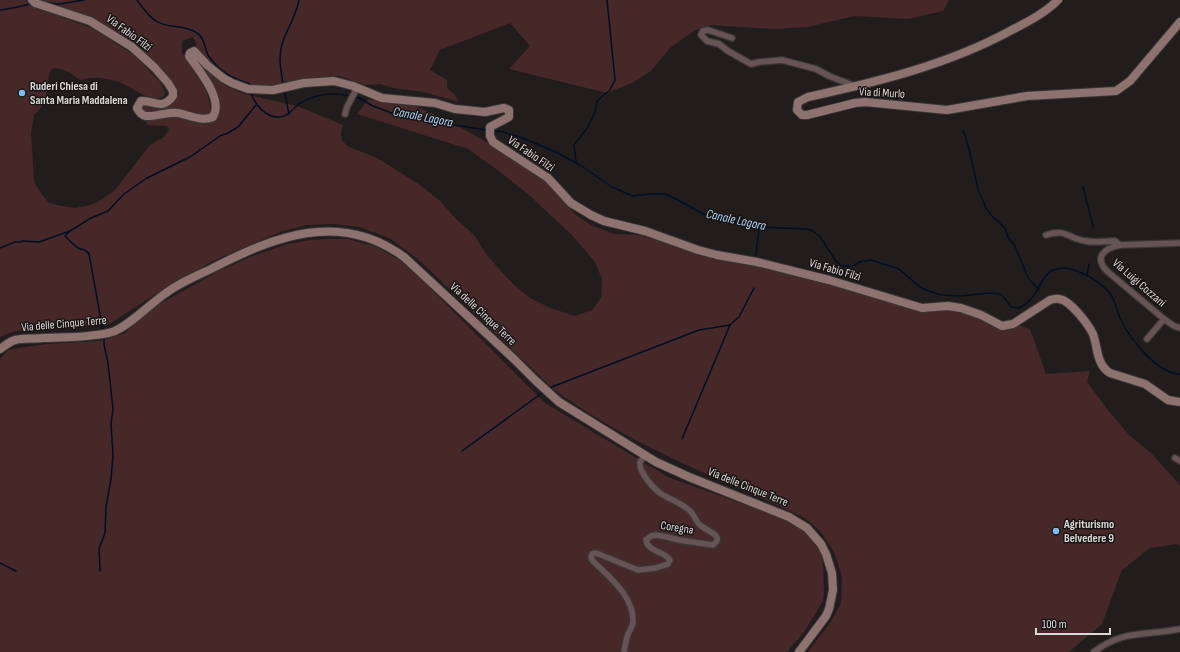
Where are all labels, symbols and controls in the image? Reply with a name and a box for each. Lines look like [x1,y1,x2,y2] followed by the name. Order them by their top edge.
[103,11,155,55] street label: Via Fabio Filzi
[30,79,128,108] place label: Ruderi Chiesa di Santa Maria Maddalena
[859,84,905,102] street label: Via di Murlo
[17,88,27,98] marker: Ruderi Chiesa di Santa Maria Maddalena
[392,103,455,131] water label: Canale Lagora
[505,133,557,175] street label: Via Fabio Filzi
[705,206,768,234] water label: Canale Lagora
[807,255,863,285] street label: Via Fabio Filzi
[1109,256,1169,310] street label: Via Luigi Cozzani
[447,279,520,349] street label: Via delle Cinque Terre
[21,313,107,335] street label: Via delle Cinque Terre
[706,464,791,510] street label: Via delle Cinque Terre
[1063,517,1114,546] place label: Agriturismo Belvedere 9
[659,518,695,538] street label: Coregna
[1051,526,1061,536] marker: Agriturismo Belvedere 9
[1036,610,1110,636] scale bar
[1042,617,1067,632] text: 100 m

